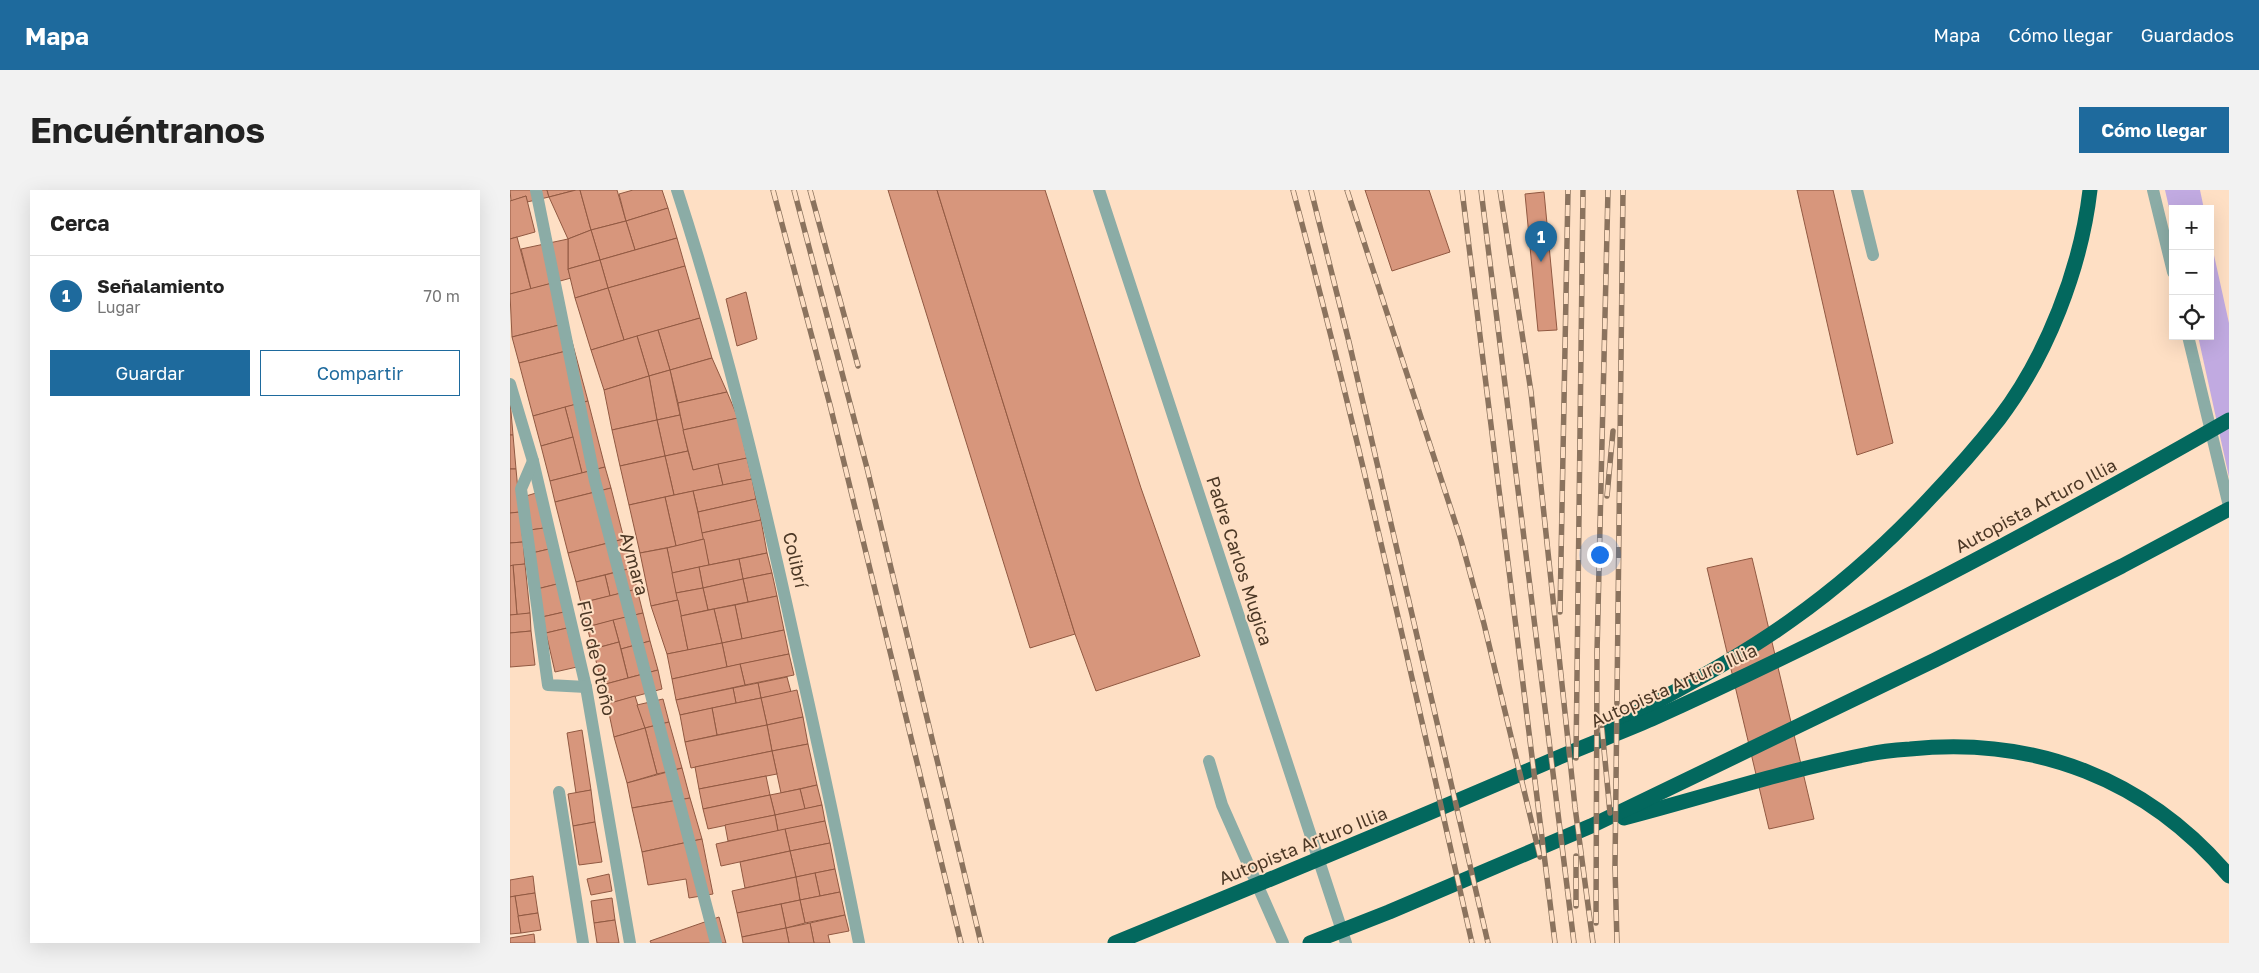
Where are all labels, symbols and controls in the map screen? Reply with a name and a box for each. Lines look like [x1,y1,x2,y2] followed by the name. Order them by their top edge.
[25,21,89,50] text: Mapa
[1934,24,1980,46] text: Mapa
[2008,24,2113,46] text: Cómo llegar
[2141,24,2234,46] text: Guardados
[2079,107,2229,153] button: Cómo llegar
[30,109,265,151] text: Encuéntranos
[2169,205,2214,340] map controls
[2169,205,2214,250] button: +
[50,210,109,236] text: Cerca
[1525,221,1557,262] pin: 1
[2169,250,2214,295] button: −
[97,274,224,297] text: Señalamiento
[62,286,70,306] text: 1
[423,286,460,306] text: 70 m
[2169,295,2214,340] button: locate
[97,297,141,317] text: Lugar
[50,350,250,396] button: Guardar
[260,350,460,396] button: Compartir
[1951,453,2120,557] street label: Autopista Arturo Illia
[1202,473,1278,648] street label: Padre Carlos Mugica
[616,530,654,598] street label: Aymara
[779,530,813,591] street label: Colibrí
[1587,542,1613,568] your location
[573,598,621,718] street label: Flor de Otoño
[1587,638,1760,732] street label: Autopista Arturo Illia
[1215,801,1390,889] street label: Autopista Arturo Illia

